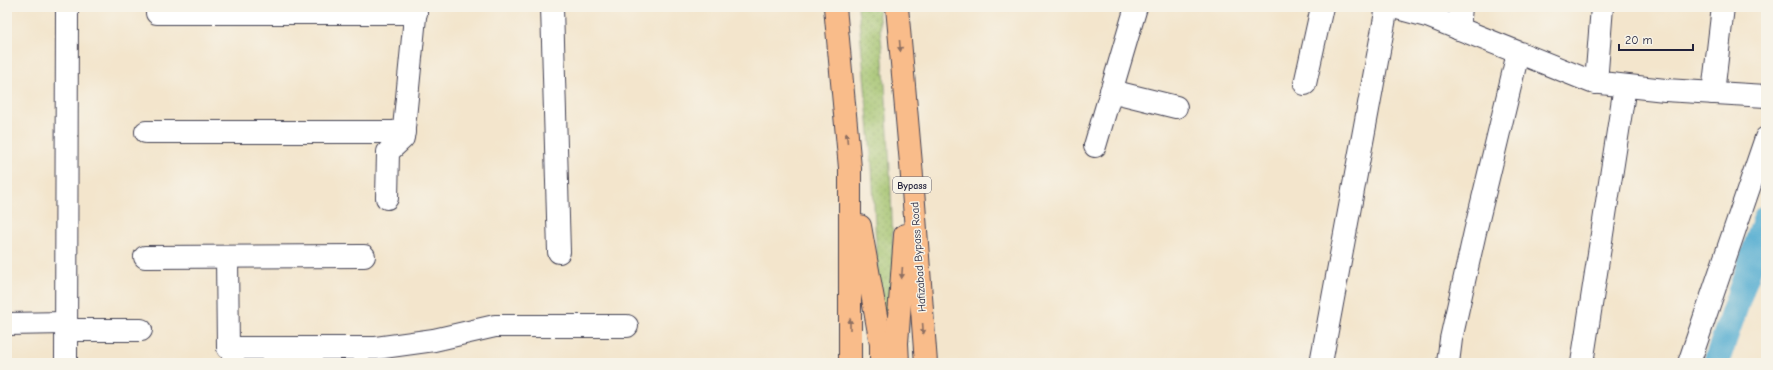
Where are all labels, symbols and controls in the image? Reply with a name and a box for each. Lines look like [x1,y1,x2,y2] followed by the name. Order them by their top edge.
[1619,26,1693,52] scale bar
[1625,33,1653,47] text: 20 m
[897,40,904,52] one-way arrow
[844,132,851,144] one-way arrow
[893,177,931,193] road number: Bypass
[908,201,929,312] street label: Hafizabad Bypass Road
[899,267,906,279] one-way arrow
[847,317,853,330] one-way arrow
[920,323,927,335] one-way arrow

